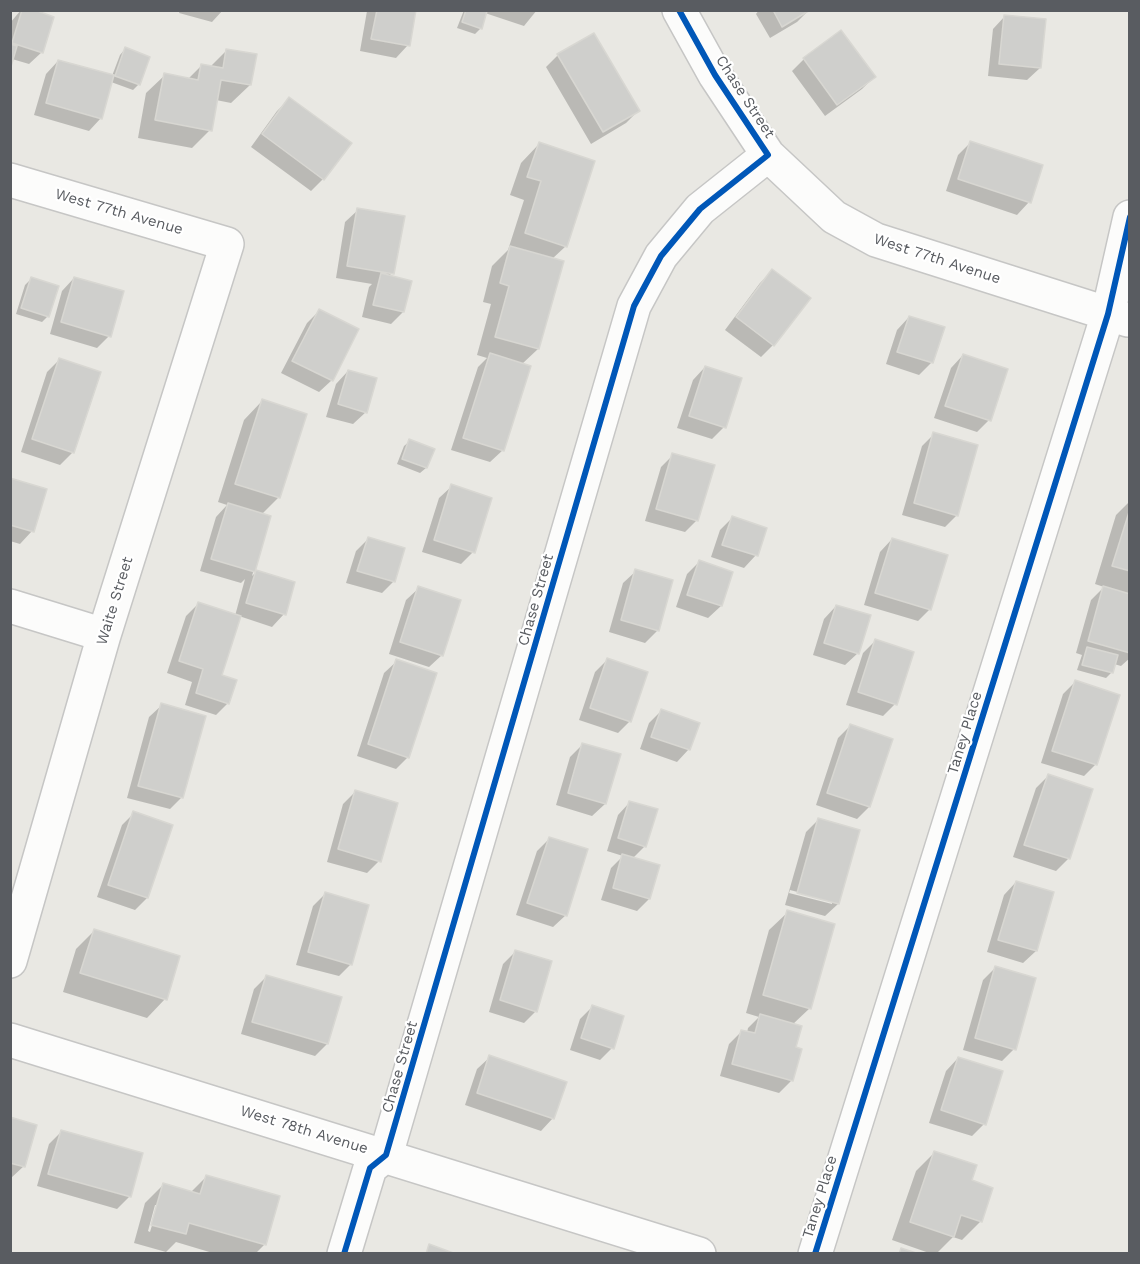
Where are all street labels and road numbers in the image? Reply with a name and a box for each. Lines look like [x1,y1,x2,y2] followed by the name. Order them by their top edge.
[712,52,778,142] street label: Chase Street
[53,185,185,239] street label: West 77th Avenue
[871,230,1003,288] street label: West 77th Avenue
[514,552,558,648] street label: Chase Street
[93,555,137,647] street label: Waite Street
[944,689,986,777] street label: Taney Place
[378,1019,422,1115] street label: Chase Street
[238,1102,370,1158] street label: West 78th Avenue
[799,1153,841,1241] street label: Taney Place

